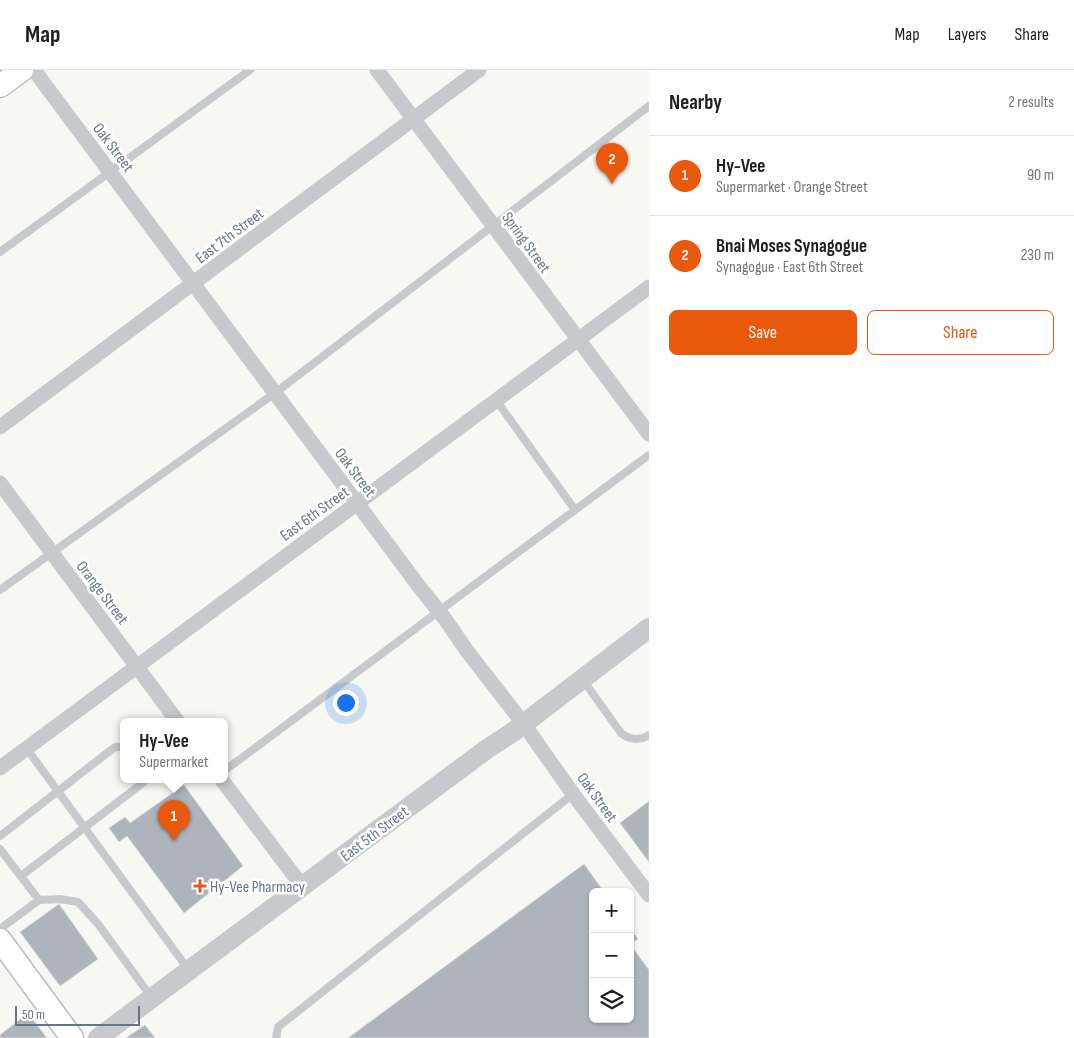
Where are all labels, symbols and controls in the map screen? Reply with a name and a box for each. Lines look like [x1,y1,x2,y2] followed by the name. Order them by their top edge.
[25,20,60,49] text: Map
[895,24,920,45] text: Map
[948,24,987,45] text: Layers
[1015,24,1049,45] text: Share
[669,90,722,115] text: Nearby
[1008,93,1054,112] text: 2 results
[88,120,137,176] street label: Oak Street
[596,143,628,184] pin: 2
[716,155,766,178] text: Hy-Vee
[682,166,688,185] text: 1
[1027,166,1054,185] text: 90 m
[716,178,868,197] text: Supermarket · Orange Street
[192,204,268,268] street label: East 7th Street
[497,209,554,277] street label: Spring Street
[716,235,867,258] text: Bnai Moses Synagogue
[681,246,689,265] text: 2
[1021,246,1054,265] text: 230 m
[716,258,863,277] text: Synagogue · East 6th Street
[669,310,857,355] button: Save
[867,310,1054,355] button: Share
[330,445,379,501] street label: Oak Street
[277,483,353,546] street label: East 6th Street
[72,558,132,628] street label: Orange Street
[333,690,359,716] your location
[120,718,228,783] popup
[139,730,189,753] text: Hy-Vee
[139,753,209,772] text: Supermarket
[573,770,621,826] street label: Oak Street
[158,800,190,841] pin: 1
[337,802,413,866] street label: East 5th Street
[210,878,305,897] place label: Hy-Vee Pharmacy
[194,880,206,892] marker: Hy-Vee Pharmacy
[589,888,634,1023] map controls
[589,888,634,933] button: +
[589,933,634,978] button: −
[589,978,634,1023] button: layers
[15,1003,140,1026] scale bar
[22,1006,45,1023] text: 50 m

